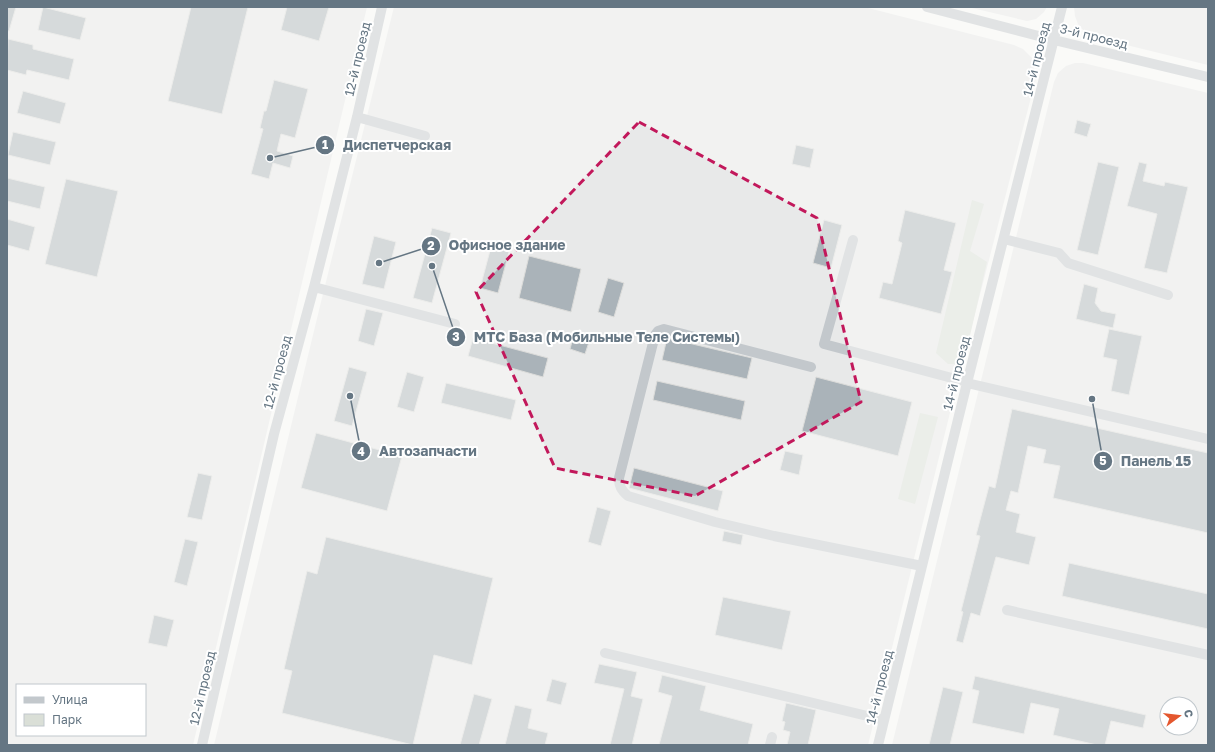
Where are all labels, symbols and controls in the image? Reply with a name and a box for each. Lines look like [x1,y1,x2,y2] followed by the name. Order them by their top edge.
[341,20,373,98] street label: 12-й проезд
[1019,20,1053,98] street label: 14-й проезд
[1058,20,1130,52] street label: 3-й проезд
[315,132,459,158] callout: Диспетчерская
[343,136,451,153] text: Диспетчерская
[322,137,328,152] text: 1
[421,233,573,259] callout: Офисное здание
[449,236,565,253] text: Офисное здание
[427,238,435,253] text: 2
[446,324,748,350] callout: МТС База (Мобильные Теле Системы)
[474,328,740,345] text: МТС База (Мобильные Теле Системы)
[452,329,460,344] text: 3
[259,333,295,411] street label: 12-й проезд
[939,334,973,412] street label: 14-й проезд
[351,438,485,464] callout: Автозапчасти
[379,442,477,459] text: Автозапчасти
[357,444,365,459] text: 4
[1093,448,1200,474] callout: Панель 15
[1121,452,1192,469] text: Панель 15
[1099,453,1107,468] text: 5
[862,648,896,726] street label: 14-й проезд
[186,649,218,727] street label: 12-й проезд
[16,684,146,736] legend
[52,692,88,707] text: Улица
[1159,696,1199,736] north arrow
[1182,708,1196,719] text: С
[52,712,82,727] text: Парк

